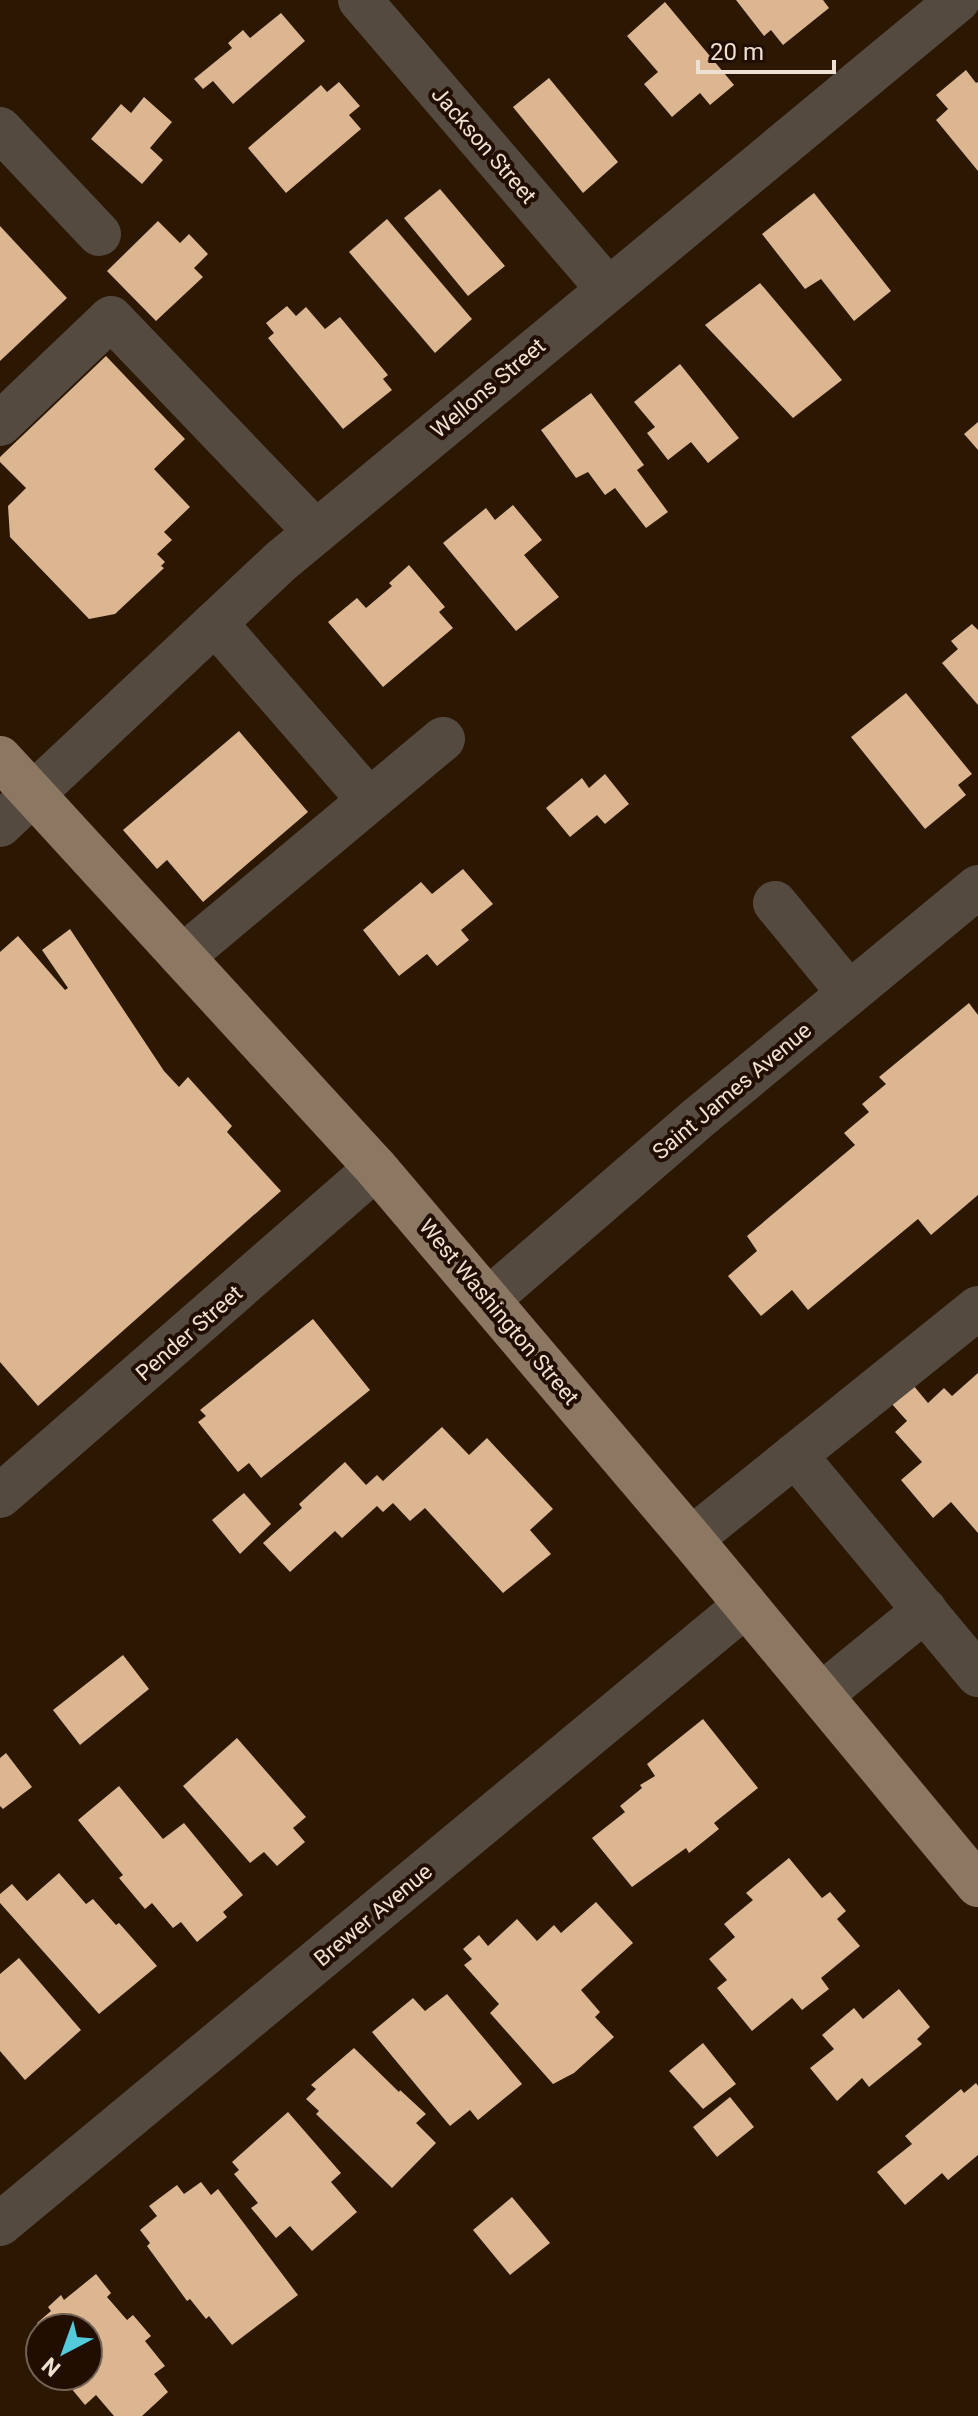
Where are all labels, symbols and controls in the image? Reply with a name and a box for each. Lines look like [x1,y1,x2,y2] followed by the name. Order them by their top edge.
[698,24,834,74] scale bar
[710,38,764,66] text: 20 m
[427,82,541,208] street label: Jackson Street
[426,333,550,443] street label: Wellons Street
[648,1017,816,1165] street label: Saint James Avenue
[414,1214,584,1410] street label: West Washington Street
[131,1280,247,1386] street label: Pender Street
[309,1859,437,1971] street label: Brewer Avenue
[24,2312,104,2392] north arrow
[37,2352,65,2381] text: N

